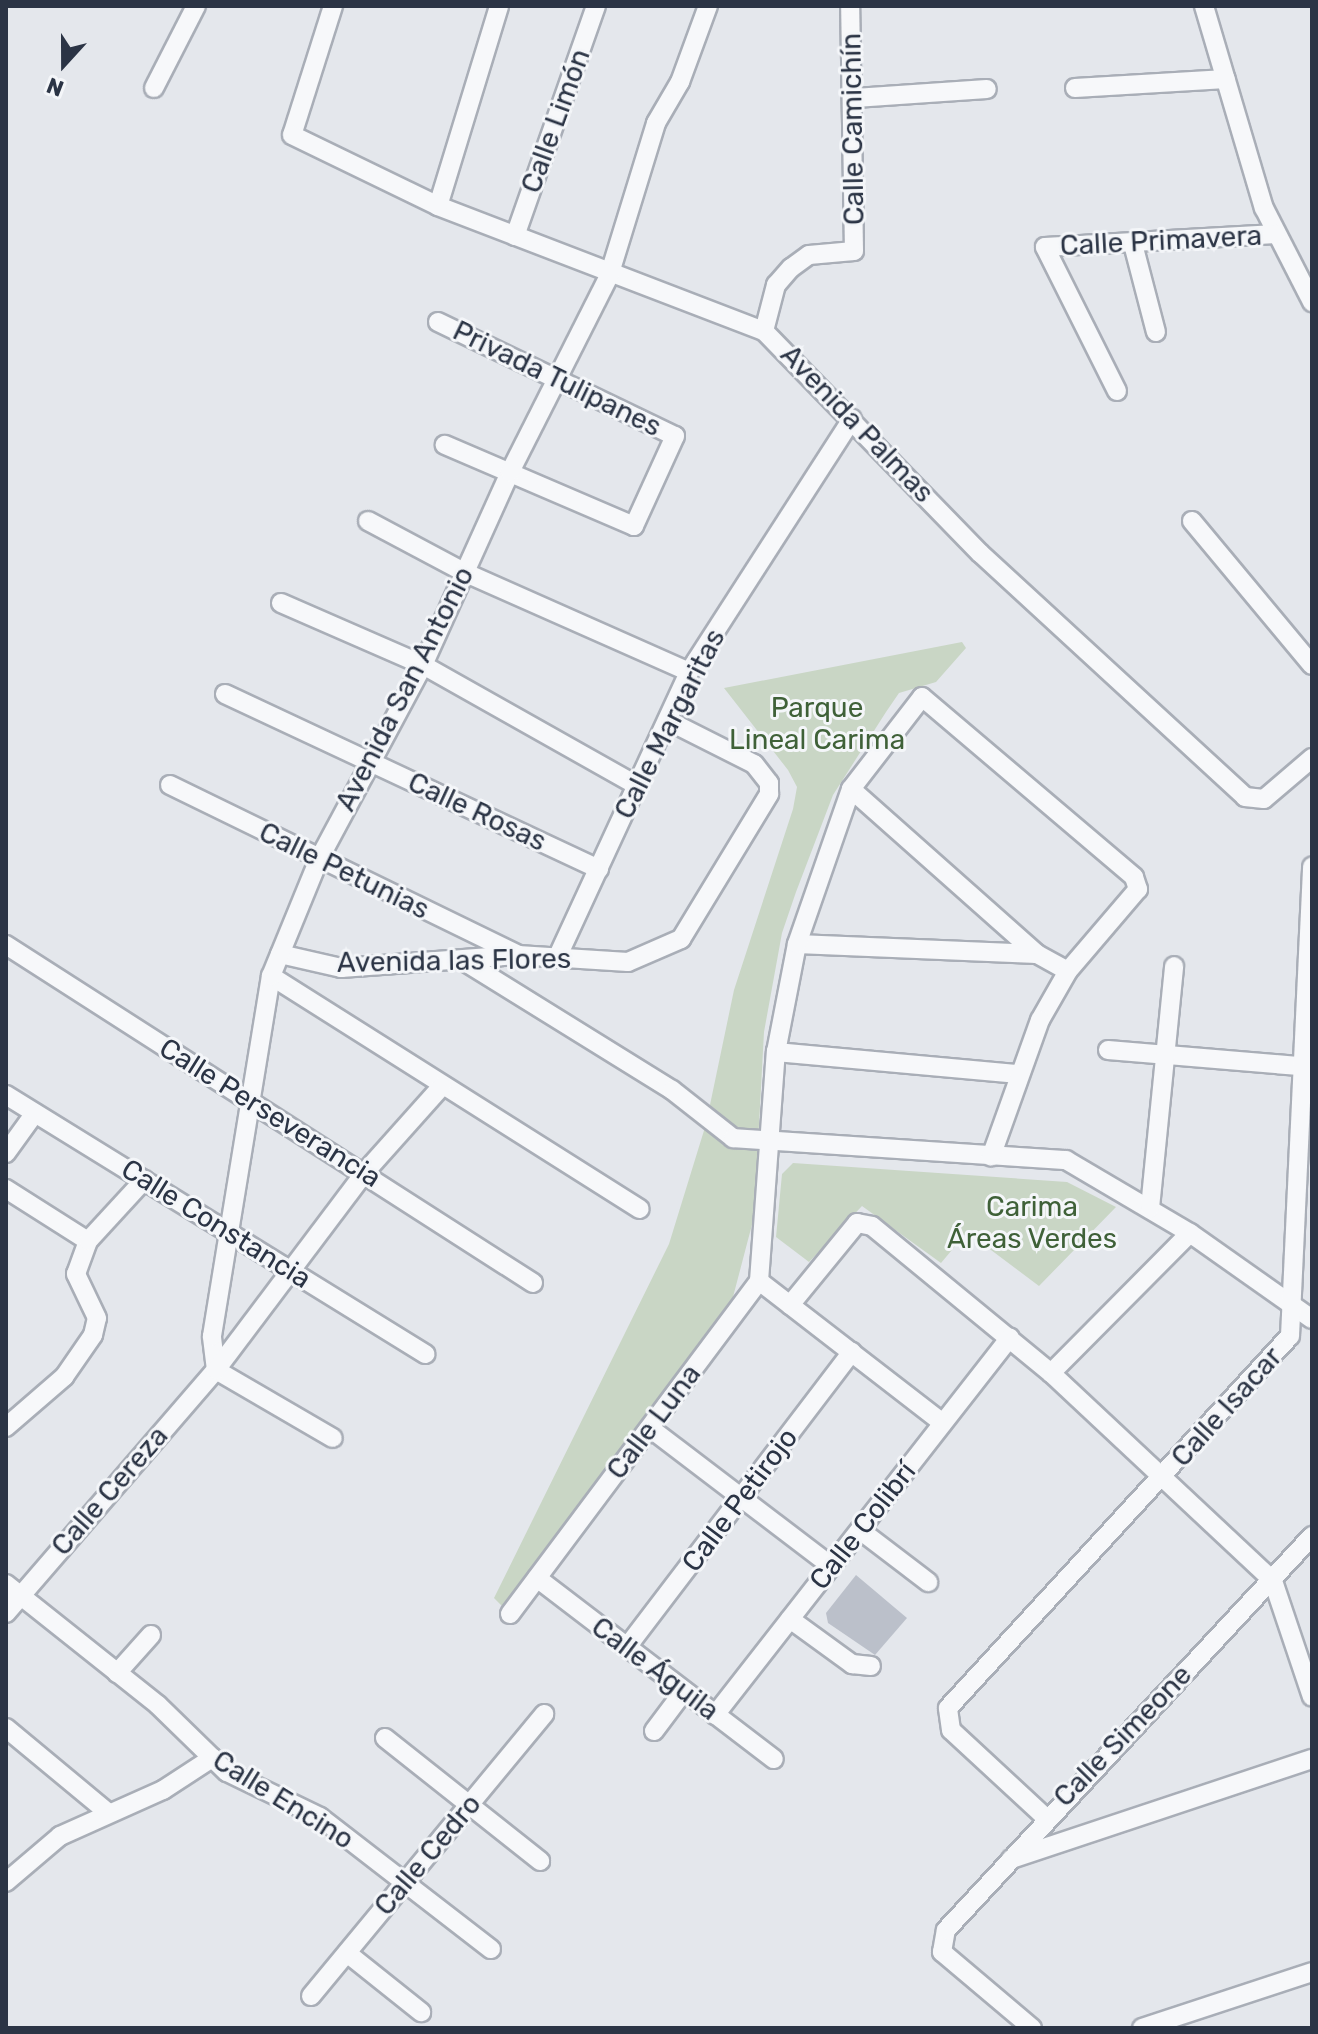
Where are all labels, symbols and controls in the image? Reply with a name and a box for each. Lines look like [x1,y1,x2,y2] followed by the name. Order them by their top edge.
[24,24,104,104] north arrow
[835,33,871,225] street label: Calle Camichín
[514,44,598,198] street label: Calle Limón
[43,71,67,102] text: N
[1059,219,1263,263] street label: Calle Primavera
[447,314,667,444] street label: Privada Tulipanes
[773,338,941,510] street label: Avenida Palmas
[329,561,481,817] street label: Avenida San Antonio
[608,623,732,825] street label: Calle Margaritas
[729,691,905,757] park label: Parque Lineal Carima
[403,765,551,859] street label: Calle Rosas
[254,815,434,927] street label: Calle Petunias
[337,942,571,980] street label: Avenida las Flores
[153,1031,387,1195] street label: Calle Perseverancia
[115,1152,317,1296] street label: Calle Constancia
[947,1190,1117,1256] park label: Carima Áreas Verdes
[1165,1340,1289,1474] street label: Calle Isacar
[600,1358,708,1486] street label: Calle Luna
[45,1419,175,1563] street label: Calle Cereza
[675,1422,805,1578] street label: Calle Petirojo
[803,1456,923,1596] street label: Calle Colibrí
[584,1610,726,1728] street label: Calle Águila
[1047,1658,1199,1814] street label: Calle Simeone
[206,1744,360,1856] street label: Calle Encino
[368,1788,488,1922] street label: Calle Cedro

